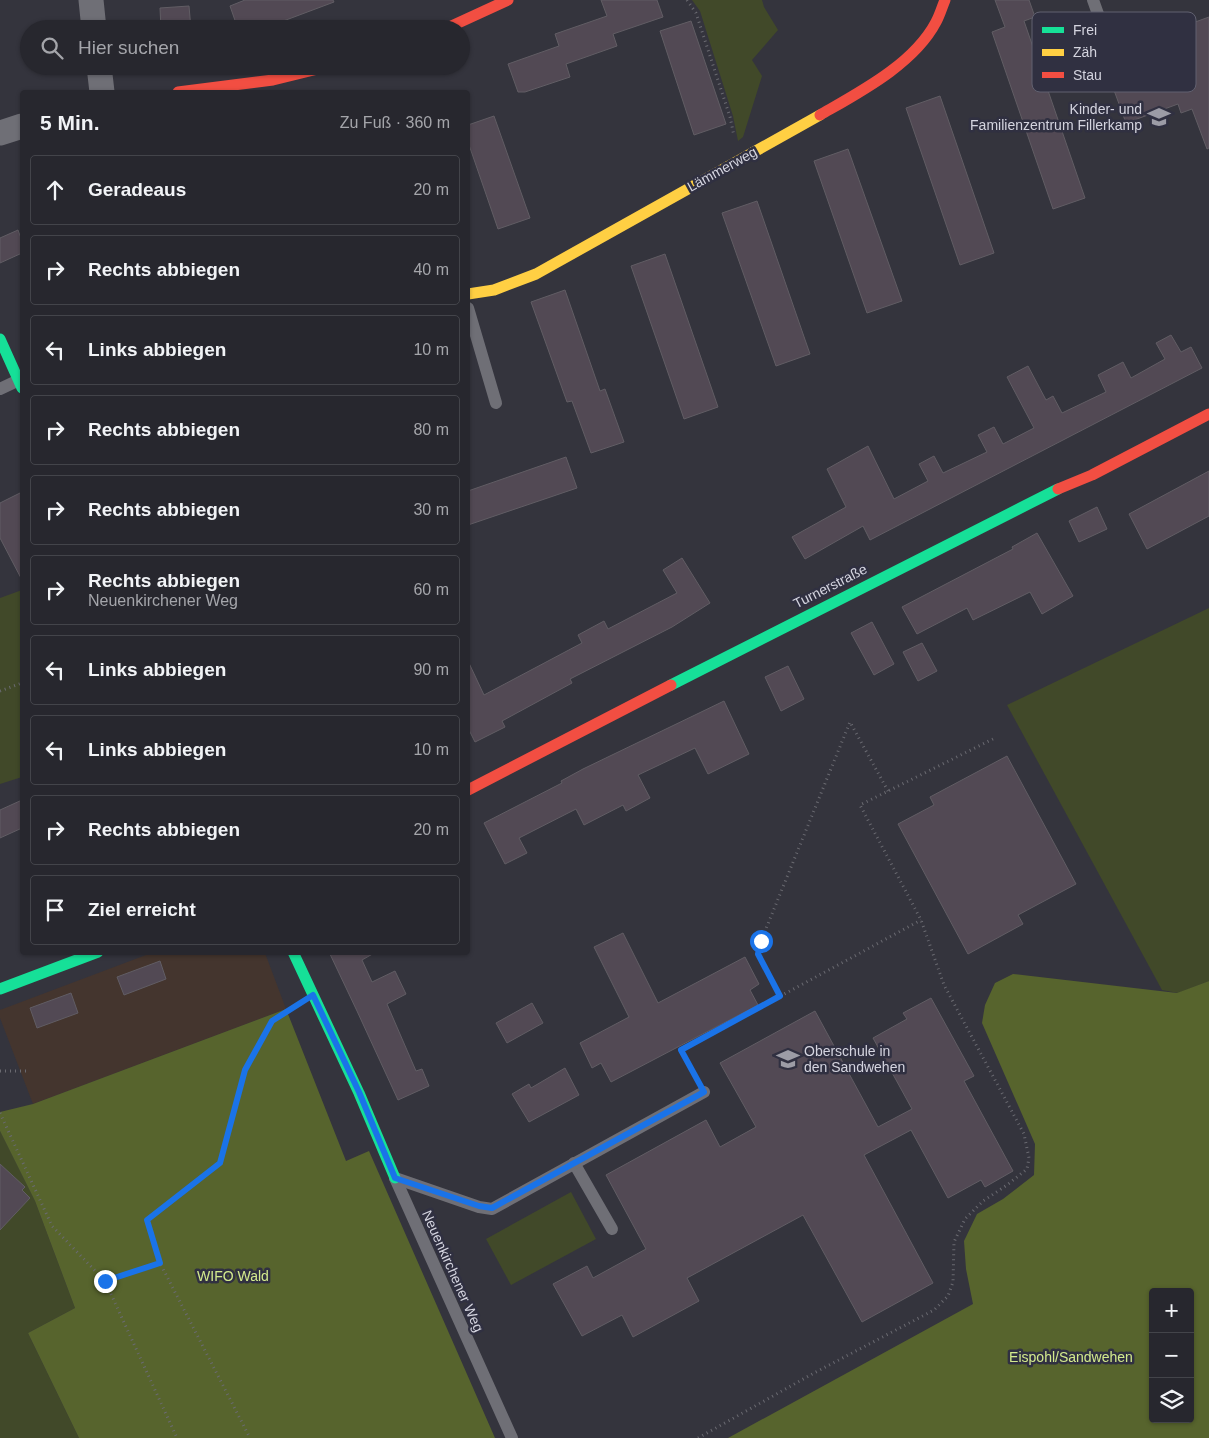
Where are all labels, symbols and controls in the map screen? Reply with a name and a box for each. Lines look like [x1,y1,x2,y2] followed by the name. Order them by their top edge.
[1032,12,1196,92] legend
[20,20,470,75] search box
[1073,22,1097,38] text: Frei
[38,34,66,62] icon: search
[78,37,179,58] text: Hier suchen
[1073,44,1097,60] text: Zäh
[1073,67,1102,83] text: Stau
[970,101,1142,133] place label: Kinder- und Familienzentrum Fillerkamp
[1146,104,1172,130] school or university icon: Kinder- und Familienzentrum Fillerkamp
[40,111,100,134] text: 5 Min.
[340,114,450,131] text: Zu Fuß · 360 m
[684,143,760,195] street label: Lämmerweg
[41,176,69,204] icon: ahead
[88,179,186,200] text: Geradeaus
[413,181,449,198] text: 20 m
[41,256,69,284] icon: right
[88,259,240,280] text: Rechts abbiegen
[413,261,449,278] text: 40 m
[41,336,69,364] icon: left
[88,339,226,360] text: Links abbiegen
[413,341,449,358] text: 10 m
[41,416,69,444] icon: right
[88,419,240,440] text: Rechts abbiegen
[413,421,449,438] text: 80 m
[41,496,69,524] icon: right
[88,499,240,520] text: Rechts abbiegen
[413,501,449,518] text: 30 m
[791,561,870,611] street label: Turnerstraße
[88,570,240,591] text: Rechts abbiegen
[41,576,69,604] icon: right
[413,581,449,598] text: 60 m
[88,592,238,609] text: Neuenkirchener Weg
[41,656,69,684] icon: left
[88,659,226,680] text: Links abbiegen
[413,661,449,678] text: 90 m
[41,736,69,764] icon: left
[88,739,226,760] text: Links abbiegen
[413,741,449,758] text: 10 m
[41,816,69,844] icon: right
[88,819,240,840] text: Rechts abbiegen
[413,821,449,838] text: 20 m
[41,896,69,924] icon: arrive
[88,899,196,920] text: Ziel erreicht
[750,930,773,953] route start
[804,1043,905,1075] place label: Oberschule in den Sandwehen
[775,1046,801,1072] school or university icon: Oberschule in den Sandwehen
[419,1208,487,1334] street label: Neuenkirchener Weg
[197,1268,269,1284] park label: WIFO Wald
[94,1270,117,1293] route end
[1149,1288,1194,1423] map controls
[1149,1288,1194,1333] button: +
[1149,1333,1194,1378] button: −
[1009,1349,1133,1365] park label: Eispohl/Sandwehen
[1149,1378,1194,1423] button: layers

